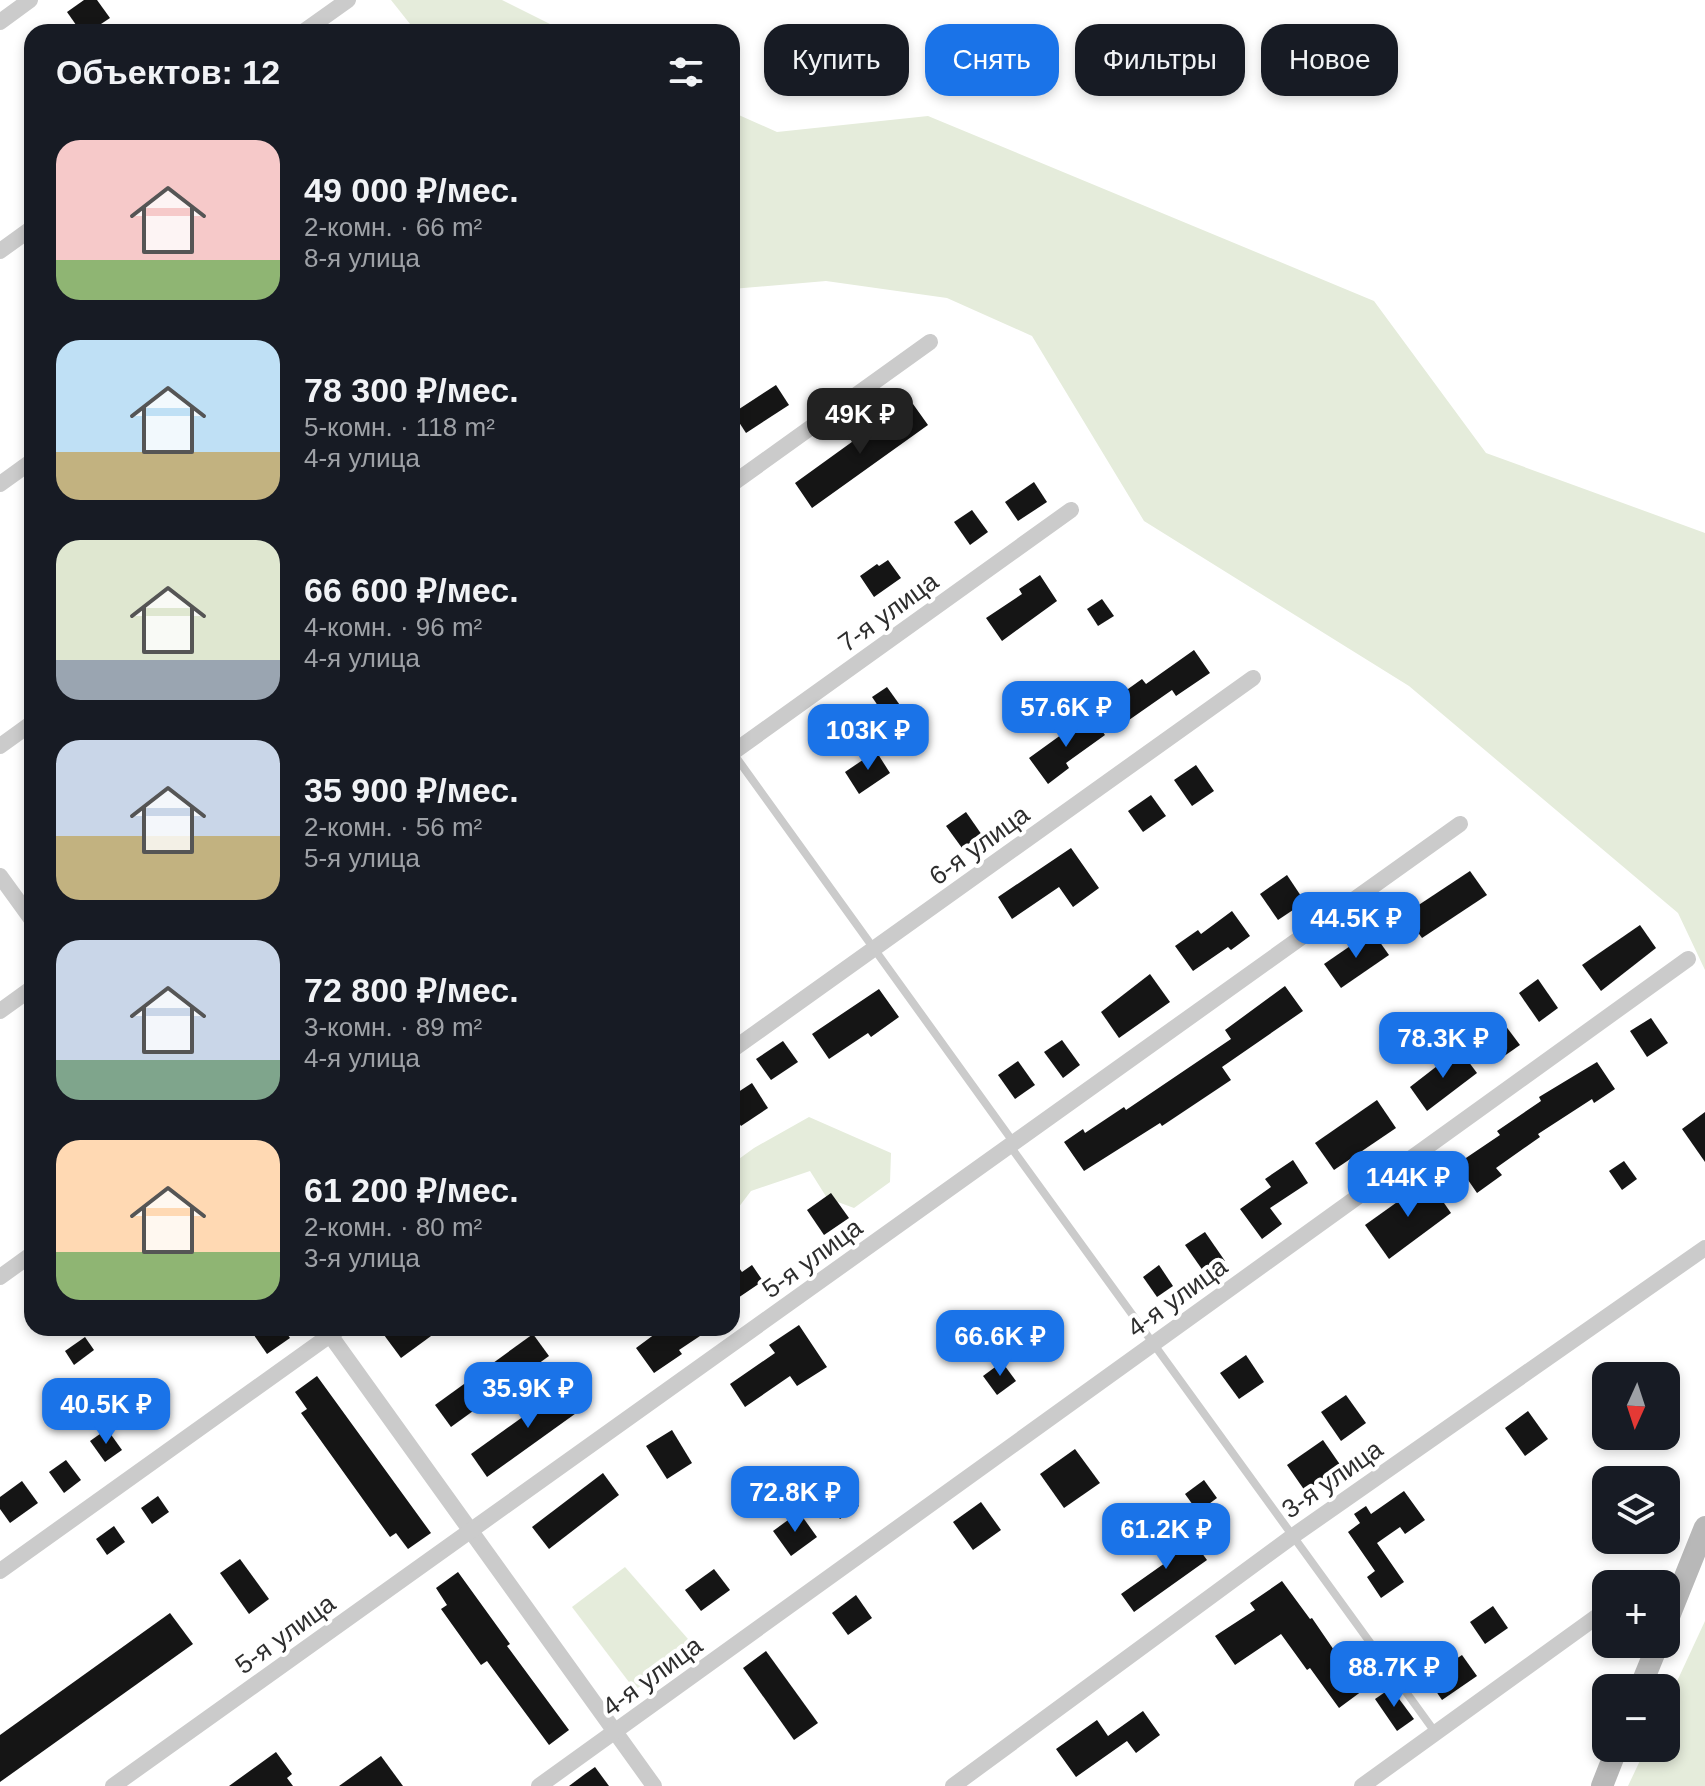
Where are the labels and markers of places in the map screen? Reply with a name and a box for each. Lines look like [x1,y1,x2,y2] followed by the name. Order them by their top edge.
[804,388,916,456] pin: 49K ₽
[992,681,1140,749] pin: 57.6K ₽
[803,704,933,772] pin: 103K ₽
[1282,892,1430,960] pin: 44.5K ₽
[1369,1012,1517,1080] pin: 78.3K ₽
[1343,1151,1473,1219] pin: 144K ₽
[926,1310,1074,1378] pin: 66.6K ₽
[454,1362,602,1430] pin: 35.9K ₽
[32,1378,180,1446] pin: 40.5K ₽
[721,1466,869,1534] pin: 72.8K ₽
[1092,1503,1240,1571] pin: 61.2K ₽
[1320,1641,1468,1709] pin: 88.7K ₽

